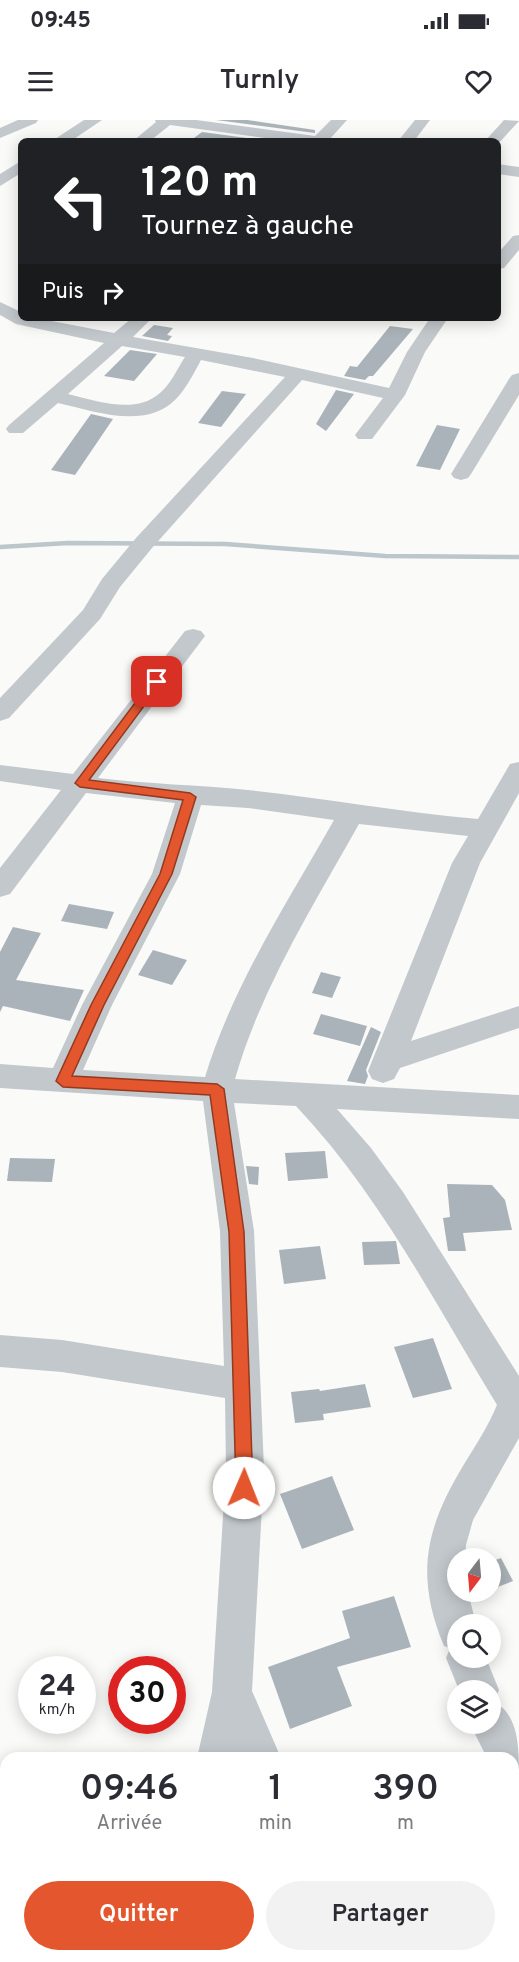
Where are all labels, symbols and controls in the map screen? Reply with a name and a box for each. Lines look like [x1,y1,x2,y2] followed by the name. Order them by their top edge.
[30,8,91,35] text: 09:45
[220,64,299,98] text: Turnly
[24,65,57,98] icon: menu
[462,65,495,98] icon: heart
[141,158,258,211] text: 120 m
[42,162,120,240] icon: left
[141,210,354,244] text: Tournez à gauche
[96,276,129,309] icon: right
[42,279,84,306] text: Puis
[131,656,182,707] pin
[140,665,173,698] icon: arrive
[212,1456,276,1520] position arrow
[447,1548,501,1602] north arrow
[447,1548,501,1734] map controls
[447,1614,501,1668] button: search
[108,1656,186,1734] speed limit sign: 30
[38,1669,76,1706] text: 24
[447,1680,501,1734] button: layers
[39,1701,75,1720] text: km/h
[80,1767,179,1813] text: 09:46
[268,1767,283,1813] text: 1
[372,1767,439,1813] text: 390
[97,1811,162,1837] text: Arrivée
[259,1811,292,1837] text: min
[397,1811,414,1837] text: m
[24,1881,254,1950] button: Quitter
[266,1881,495,1950] button: Partager

